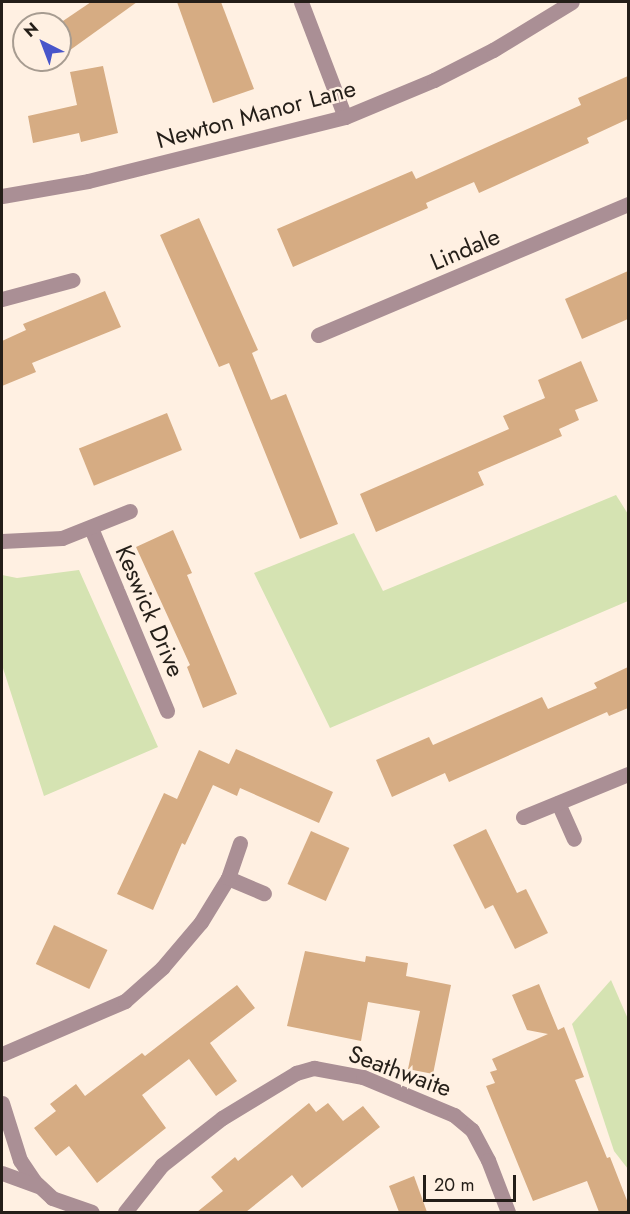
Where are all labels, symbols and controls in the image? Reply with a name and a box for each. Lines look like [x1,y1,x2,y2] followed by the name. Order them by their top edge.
[12,12,72,72] north arrow
[19,17,43,43] text: N
[153,74,359,154] street label: Newton Manor Lane
[426,222,504,276] street label: Lindale
[109,541,191,681] street label: Keswick Drive
[345,1039,455,1103] street label: Seathwaite
[426,1163,519,1201] scale bar
[434,1172,474,1198] text: 20 m

